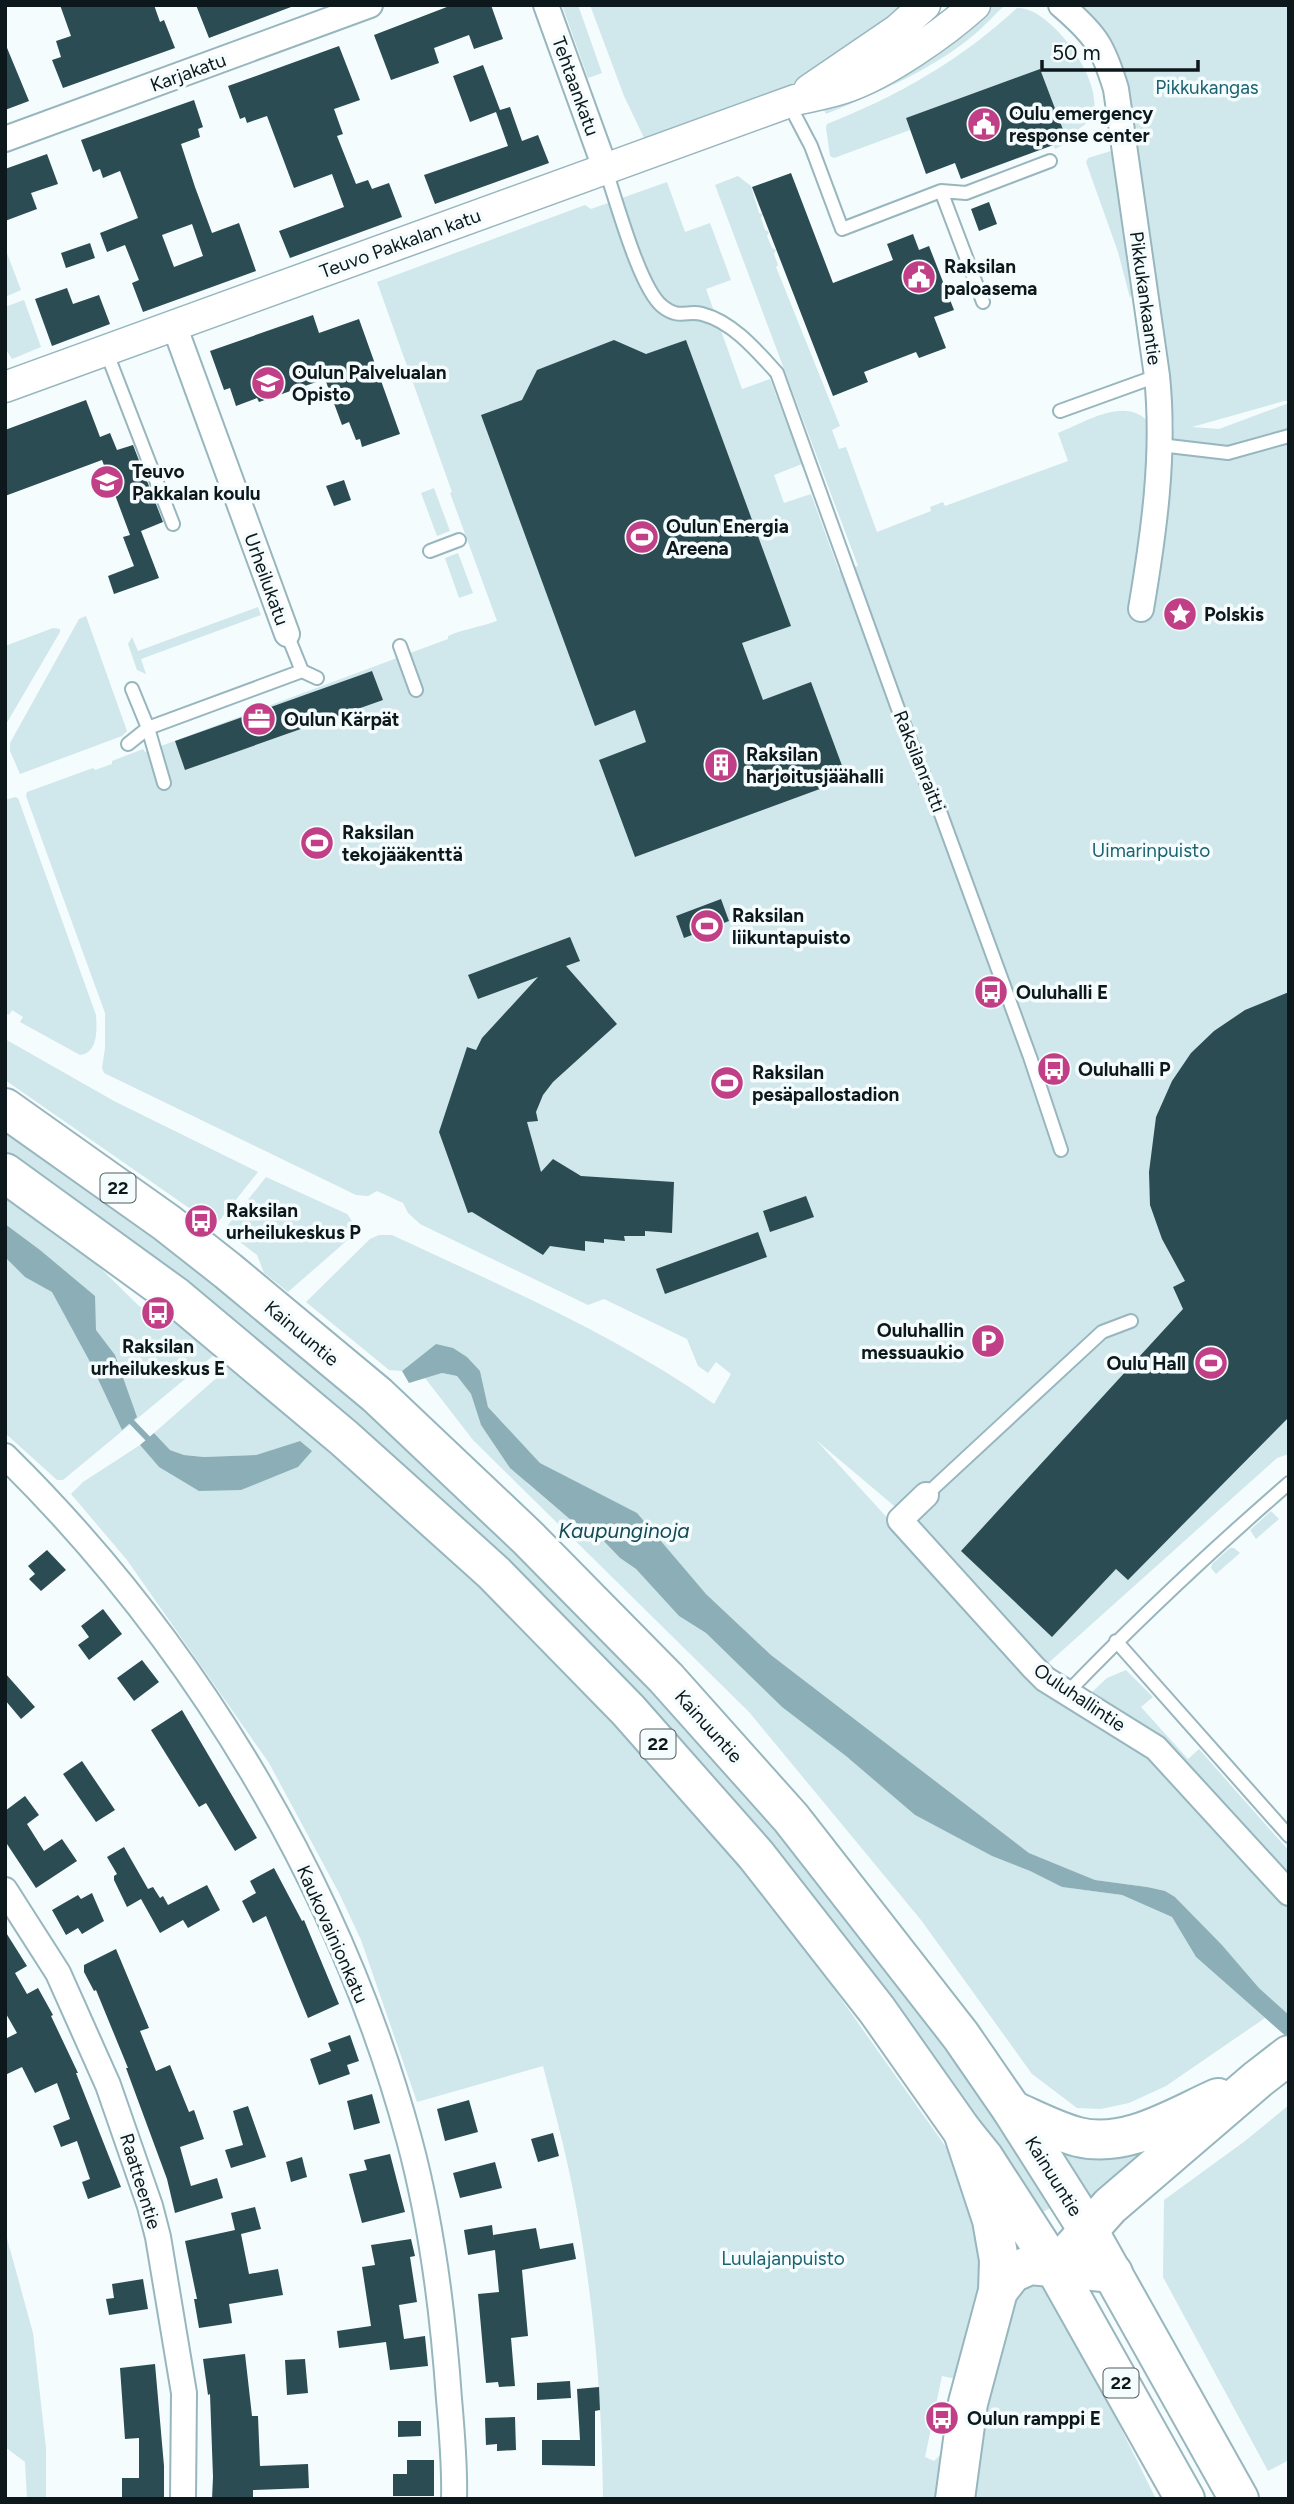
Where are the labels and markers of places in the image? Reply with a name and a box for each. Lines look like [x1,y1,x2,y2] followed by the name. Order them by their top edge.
[1009,102,1153,147] place label: Oulu emergency response center
[965,105,1003,143] public building icon: Oulu emergency response center
[944,255,1037,300] place label: Raksilan paloasema
[900,258,938,296] public building icon: Raksilan paloasema
[292,361,447,406] place label: Oulun Palvelualan Opisto
[249,364,287,402] school or university icon: Oulun Palvelualan Opisto
[132,460,261,505] place label: Teuvo Pakkalan koulu
[88,463,126,501] school or university icon: Teuvo Pakkalan koulu
[666,515,789,560] place label: Oulun Energia Areena
[623,518,661,556] sports icon: Oulun Energia Areena
[1161,595,1199,633] place icon: Polskis
[1204,603,1264,626] place label: Polskis
[240,700,278,738] office icon: Oulun Kärpät
[284,708,400,731] place label: Oulun Kärpät
[746,743,884,788] place label: Raksilan harjoitusjäähalli
[702,746,740,784] building icon: Raksilan harjoitusjäähalli
[342,821,463,866] place label: Raksilan tekojääkenttä
[298,824,336,862] sports icon: Raksilan tekojääkenttä
[732,904,851,949] place label: Raksilan liikuntapuisto
[688,907,726,945] sports icon: Raksilan liikuntapuisto
[972,973,1010,1011] bus stop icon: Ouluhalli E
[1016,981,1108,1004] place label: Ouluhalli E
[1035,1050,1073,1088] bus stop icon: Ouluhalli P
[1078,1058,1171,1081] place label: Ouluhalli P
[752,1061,899,1106] place label: Raksilan pesäpallostadion
[708,1064,746,1102] sports icon: Raksilan pesäpallostadion
[226,1199,361,1244] place label: Raksilan urheilukeskus P
[182,1202,220,1240] bus stop icon: Raksilan urheilukeskus P
[139,1294,177,1332] bus stop icon: Raksilan urheilukeskus E
[861,1319,964,1364] place label: Ouluhallin messuaukio
[969,1322,1007,1360] parking icon: Ouluhallin messuaukio
[91,1335,225,1380] place label: Raksilan urheilukeskus E
[1192,1344,1230,1382] sports icon: Oulu Hall
[1107,1352,1186,1375] place label: Oulu Hall
[923,2399,961,2437] bus stop icon: Oulun ramppi E
[967,2407,1101,2430] place label: Oulun ramppi E

